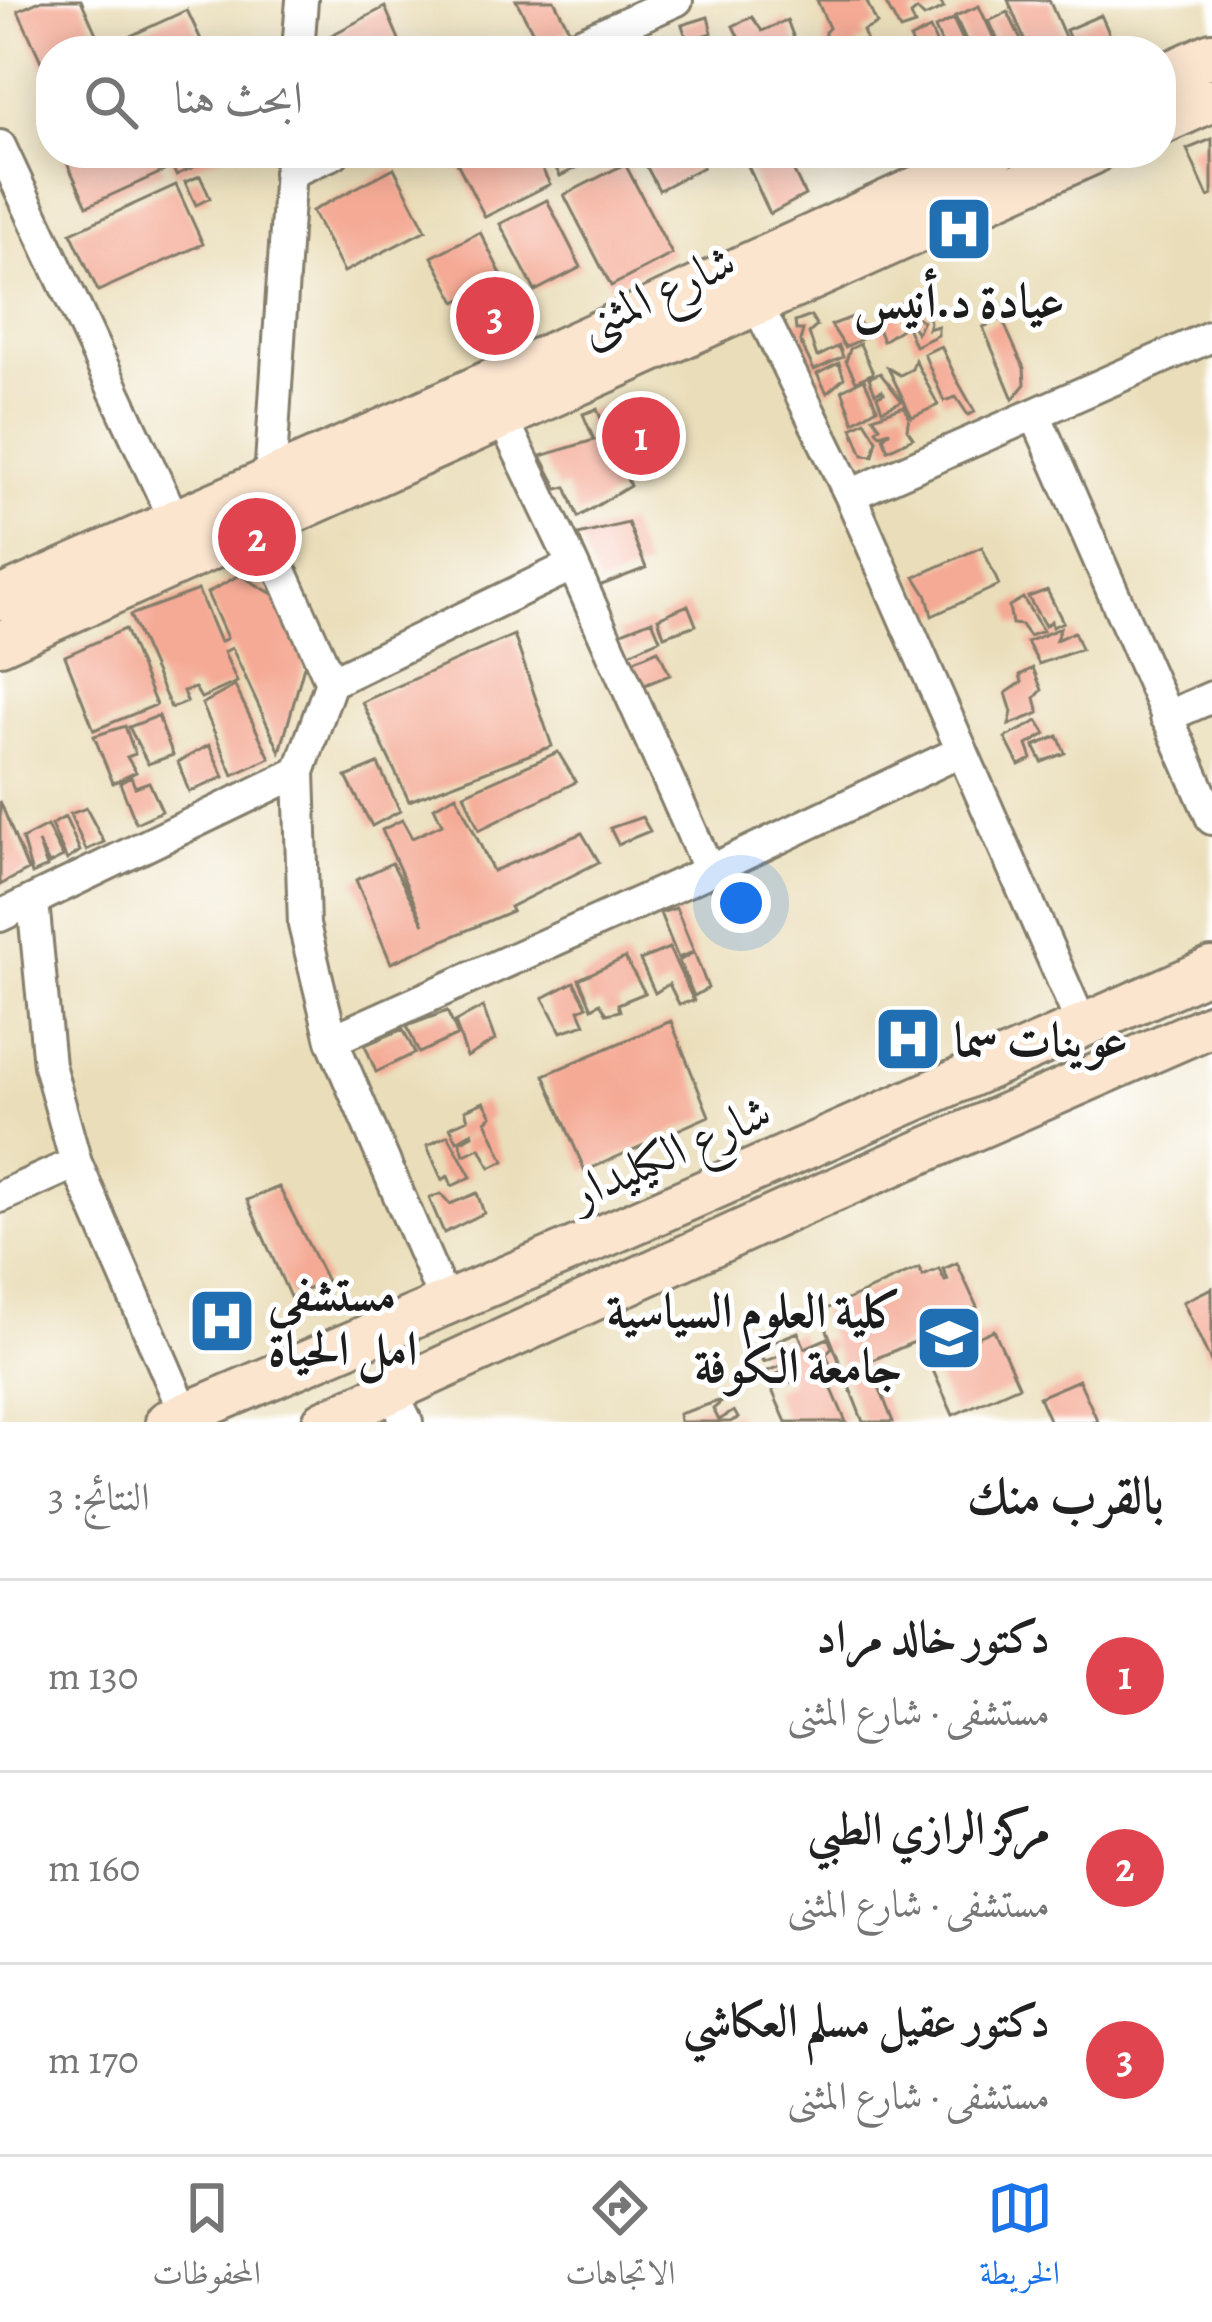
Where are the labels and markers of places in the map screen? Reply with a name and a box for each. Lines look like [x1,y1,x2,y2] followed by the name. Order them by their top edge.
[924,194,994,264] hospital icon: عيادة د.أنيس
[853,268,1065,335] place label: عيادة د.أنيس
[456,271,534,361] pin: 3
[602,391,680,481] pin: 1
[218,492,296,582] pin: 2
[873,1004,943,1074] hospital icon: عوينات سما
[954,1007,1128,1073] place label: عوينات سما
[267,1261,417,1384] place label: مستشفى امل الحياة
[607,1278,902,1399] place label: كلية العلوم السياسية جامعة الكوفة
[187,1286,257,1356] hospital icon: مستشفى امل الحياة
[914,1303,984,1373] school or university icon: كلية العلوم السياسية جامعة الكوفة

